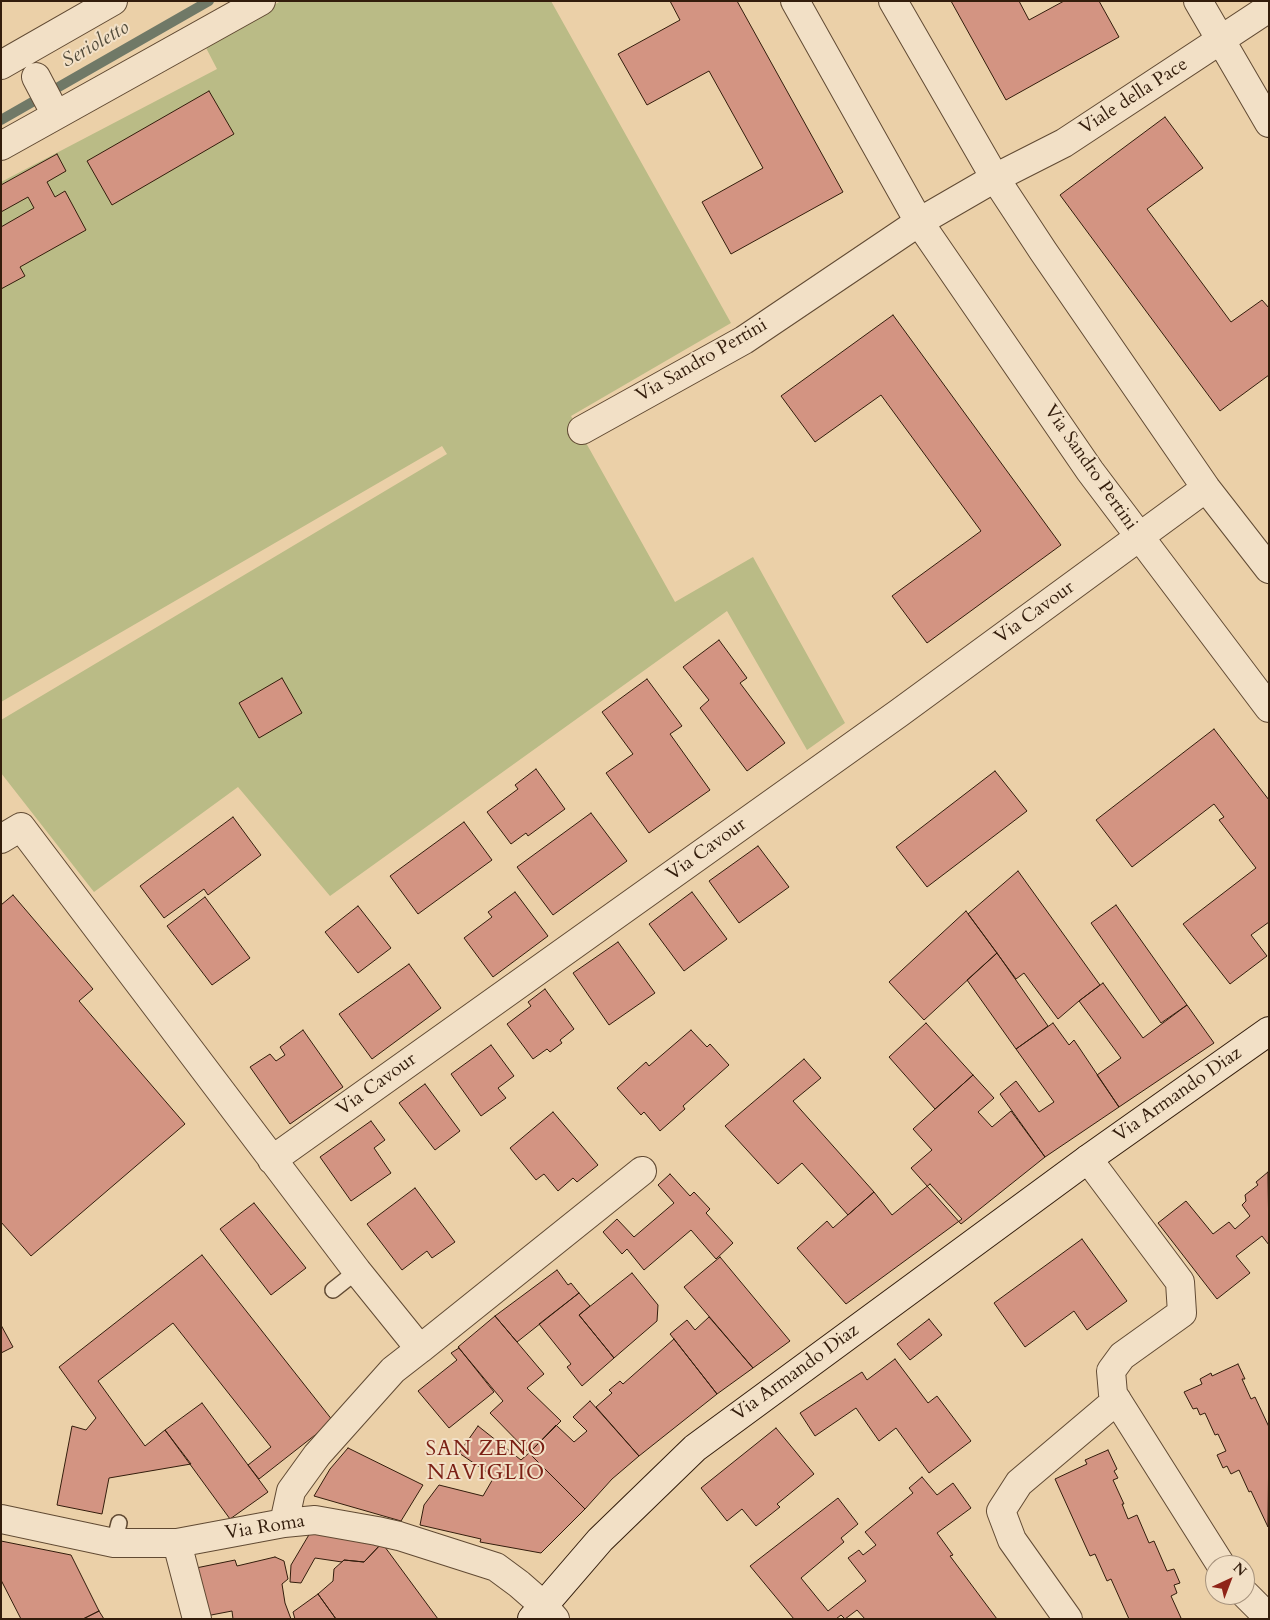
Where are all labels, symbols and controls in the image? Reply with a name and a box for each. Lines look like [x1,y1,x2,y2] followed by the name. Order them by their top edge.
[58,16,134,74] water label: Serioletto
[1076,54,1192,140] street label: Viale della Pace
[632,314,772,408] street label: Via Sandro Pertini
[1038,401,1142,535] street label: Via Sandro Pertini
[991,577,1079,649] street label: Via Cavour
[663,814,751,886] street label: Via Cavour
[1110,1042,1246,1148] street label: Via Armando Diaz
[333,1049,421,1121] street label: Via Cavour
[728,1319,864,1427] street label: Via Armando Diaz
[424,1437,548,1487] district label: SAN ZENO NAVIGLIO
[224,1510,306,1546] street label: Via Roma
[1205,1555,1255,1605] north arrow
[1229,1558,1251,1580] text: N

